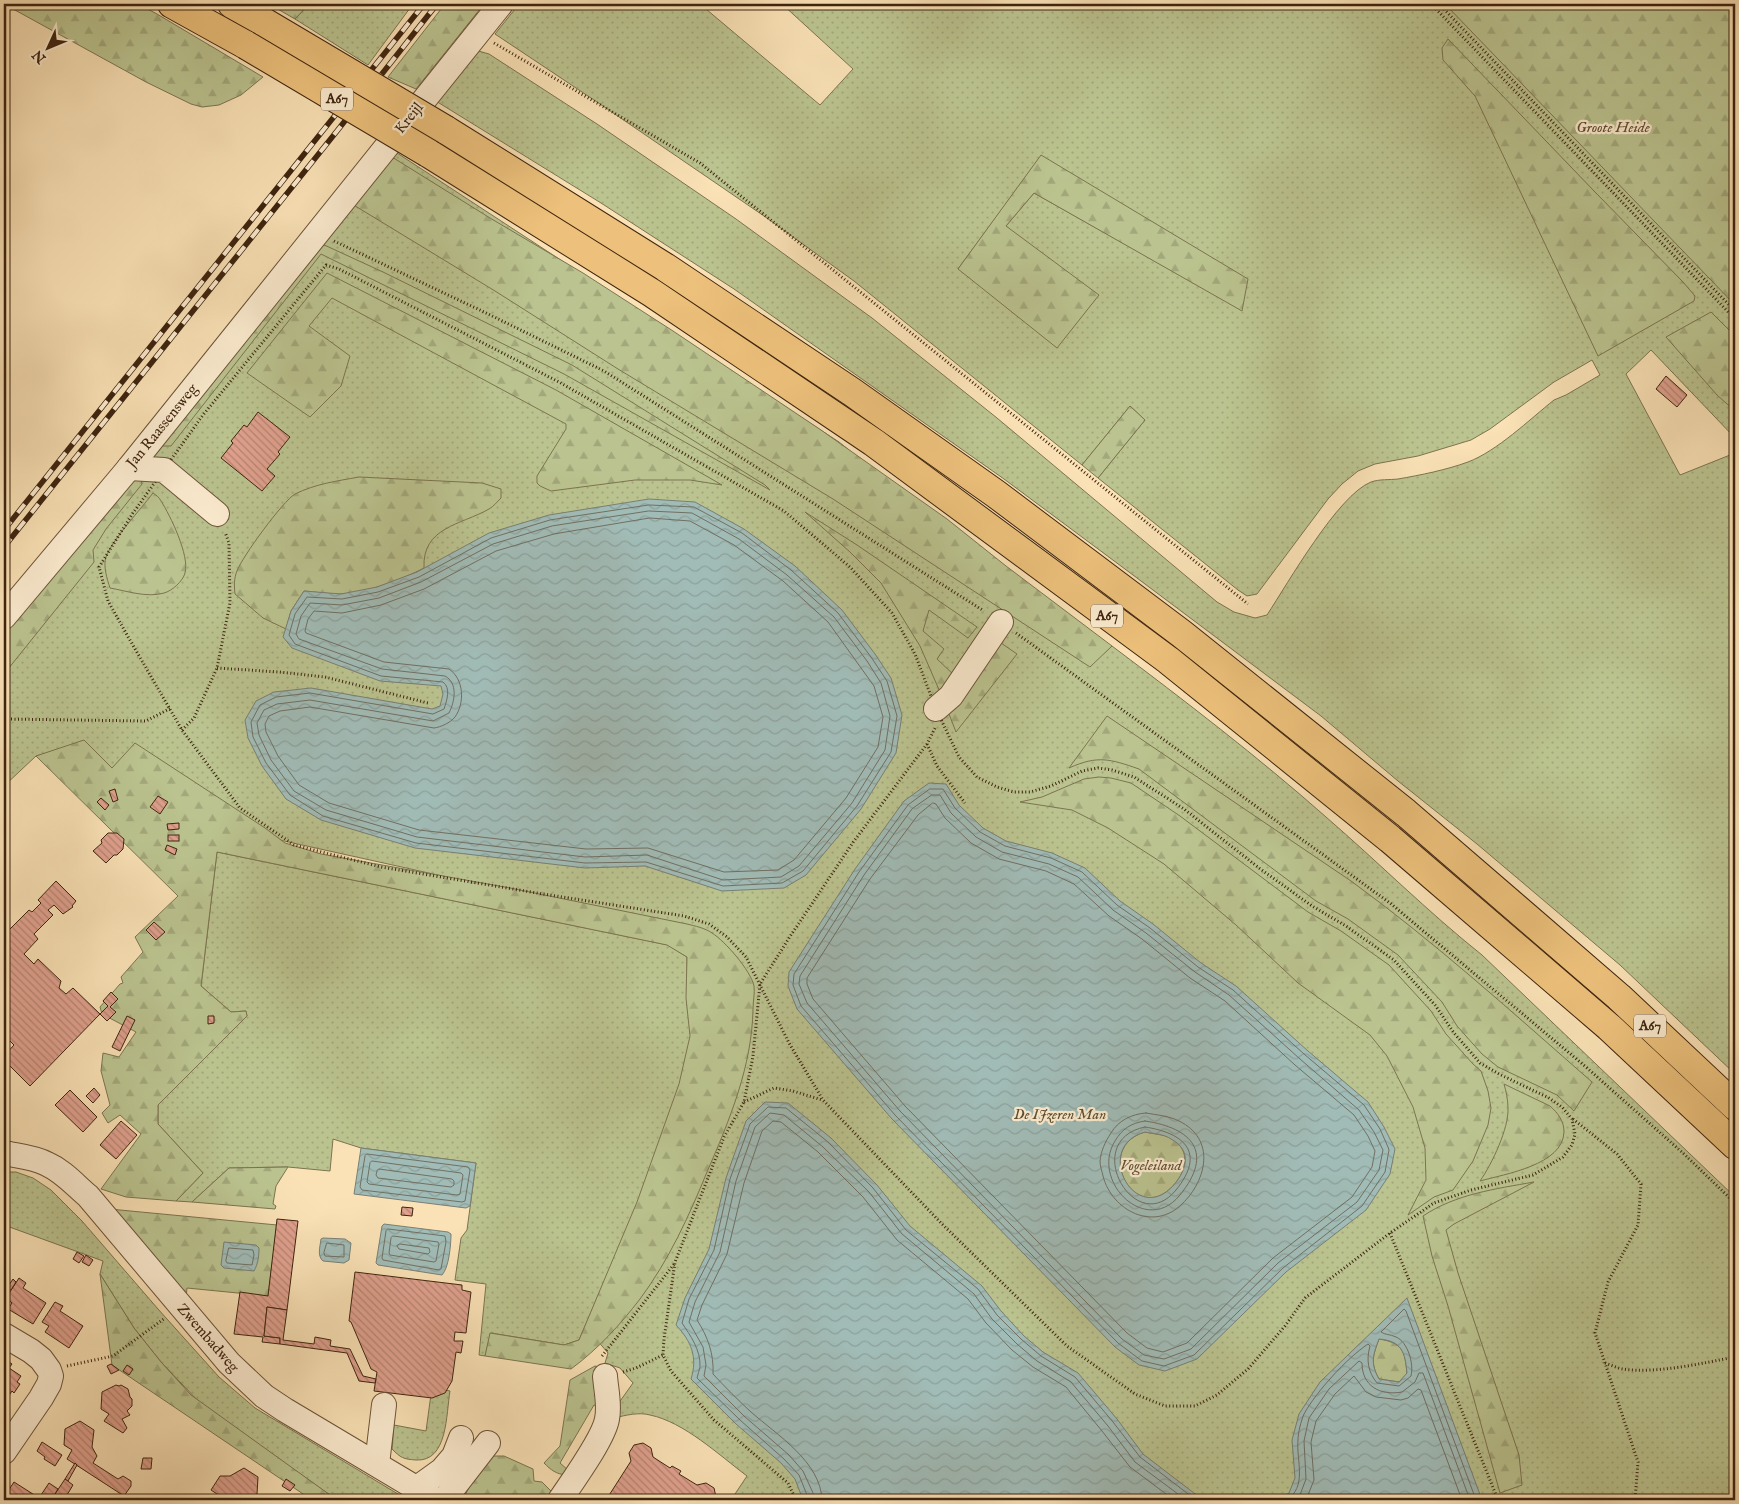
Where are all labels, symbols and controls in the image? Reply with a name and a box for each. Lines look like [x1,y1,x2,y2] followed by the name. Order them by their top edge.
[22,22,72,72] north arrow
[29,46,51,68] text: N
[321,88,353,110] road number: A67
[391,98,428,138] street label: Kreijl
[1576,118,1650,137] park label: Groote Heide
[121,379,202,474] street label: Jan Raassensweg
[1091,604,1123,628] road number: A67
[1634,1014,1666,1038] road number: A67
[1014,1105,1106,1124] park label: De IJzeren Man
[1120,1156,1183,1176] park label: Vogeleiland
[173,1299,244,1377] street label: Zwembadweg

